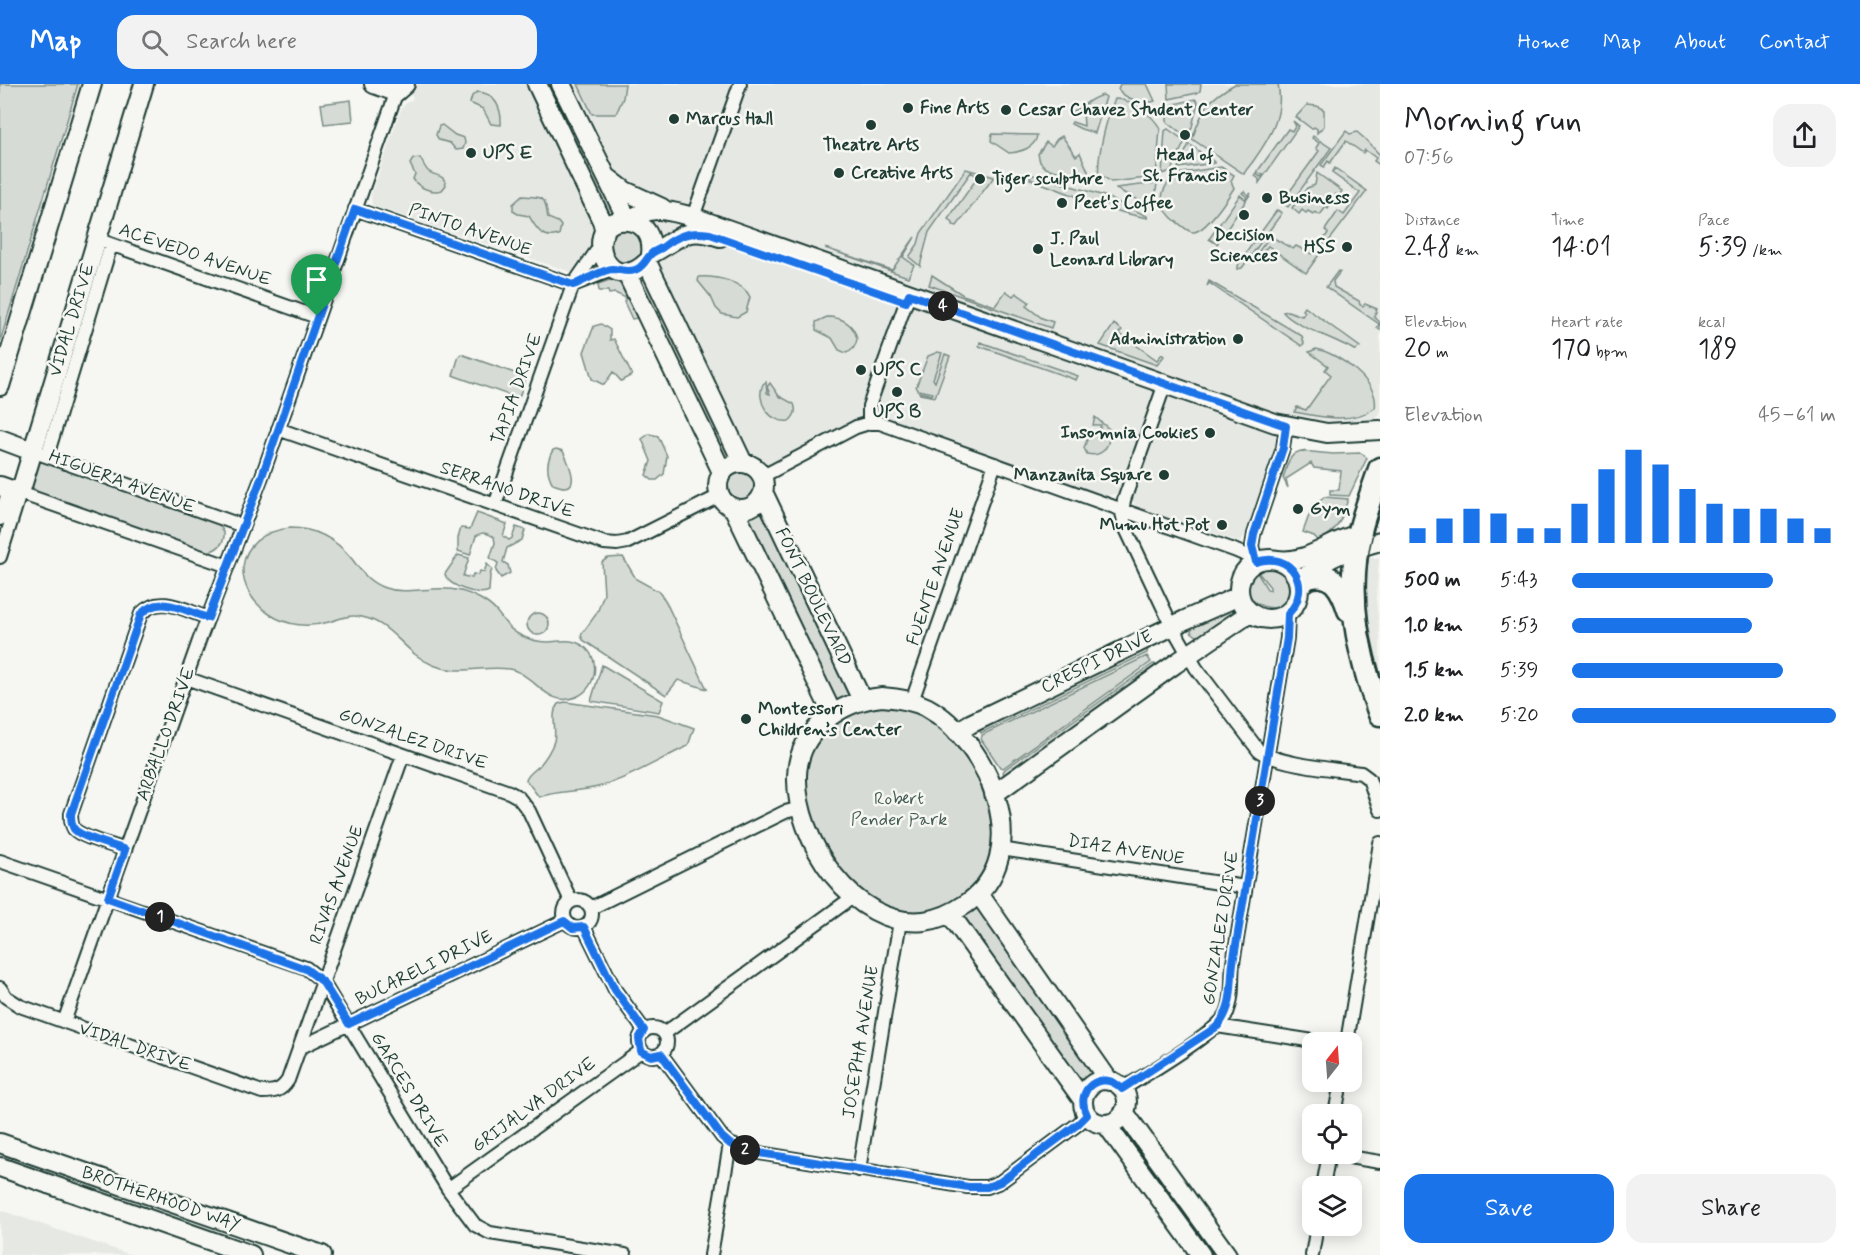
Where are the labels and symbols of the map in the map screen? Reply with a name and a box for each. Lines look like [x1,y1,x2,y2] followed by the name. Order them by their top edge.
[920,96,989,120] place label: Fine Arts
[1018,98,1254,122] place label: Cesar Chavez Student Center
[901,101,915,115] marker: Fine Arts
[999,103,1013,117] marker: Cesar Chavez Student Center
[686,107,774,131] place label: Marcus Hall
[667,112,681,126] marker: Marcus Hall
[864,118,878,132] marker: Theatre Arts
[1178,128,1192,142] marker: Head of St. Francis
[823,133,919,157] place label: Theatre Arts
[483,141,533,165] place label: UPS E
[1143,143,1227,188] place label: Head of St. Francis
[464,146,478,160] marker: UPS E
[851,161,953,185] place label: Creative Arts
[832,166,846,180] marker: Creative Arts
[992,167,1103,193] place label: Tiger sculpture
[973,172,987,186] marker: Tiger sculpture
[1279,186,1350,210] place label: Business
[1074,191,1174,215] place label: Peet's Coffee
[1260,191,1274,205] marker: Business
[1055,196,1069,210] marker: Peet's Coffee
[405,198,535,262] street label: PINTO AVENUE
[1237,208,1251,222] marker: Decision Sciences
[116,218,275,292] street label: ACEVEDO AVENUE
[1210,223,1278,268] place label: Decision Sciences
[1050,227,1174,272] place label: J. Paul Leonard Library
[1304,235,1336,259] place label: HSS
[1340,240,1354,254] marker: HSS
[1031,242,1045,256] marker: J. Paul Leonard Library
[291,254,342,316] pin
[43,260,101,380] street label: VIDAL DRIVE
[928,291,958,321] pin: 4
[1109,327,1226,351] place label: Administration
[486,330,548,448] street label: TAPIA DRIVE
[1231,332,1245,346] marker: Administration
[873,358,922,382] place label: UPS C
[854,363,868,377] marker: UPS C
[890,385,904,399] marker: UPS B
[873,400,921,424] place label: UPS B
[1060,421,1198,445] place label: Insomnia Cookies
[1203,426,1217,440] marker: Insomnia Cookies
[45,444,199,520] street label: HIGUERA AVENUE
[437,456,577,524] street label: SERRANO DRIVE
[1014,463,1152,487] place label: Manzanita Square
[1157,468,1171,482] marker: Manzanita Square
[1310,497,1351,521] place label: Gym
[1291,502,1305,516] marker: Gym
[901,505,971,649] street label: FUENTE AVENUE
[1099,513,1210,537] place label: Mumu Hot Pot
[1215,518,1229,532] marker: Mumu Hot Pot
[769,524,857,670] street label: FONT BOULEVARD
[1037,625,1157,699] street label: CRESPI DRIVE
[131,664,201,804] street label: ARBALLO DRIVE
[758,697,902,742] place label: Montessori Children’s Center
[335,702,491,776] street label: GONZALEZ DRIVE
[739,712,753,726] marker: Montessori Children’s Center
[1245,786,1275,816] pin: 3
[851,787,947,832] park label: Robert Pender Park
[304,822,370,948] street label: RIVAS AVENUE
[1066,829,1186,871] street label: DIAZ AVENUE
[1197,849,1245,1007] street label: GONZALEZ DRIVE
[145,902,175,932] pin: 1
[351,924,497,1012] street label: BUCARELI DRIVE
[837,964,885,1120] street label: JOSEPHA AVENUE
[76,1017,195,1078] street label: VIDAL DRIVE
[365,1028,453,1152] street label: GARCES DRIVE
[1302,1032,1362,1092] north arrow
[467,1052,601,1158] street label: GRIJALVA DRIVE
[730,1135,760,1165] pin: 2
[78,1161,244,1237] street label: BROTHERHOOD WAY

